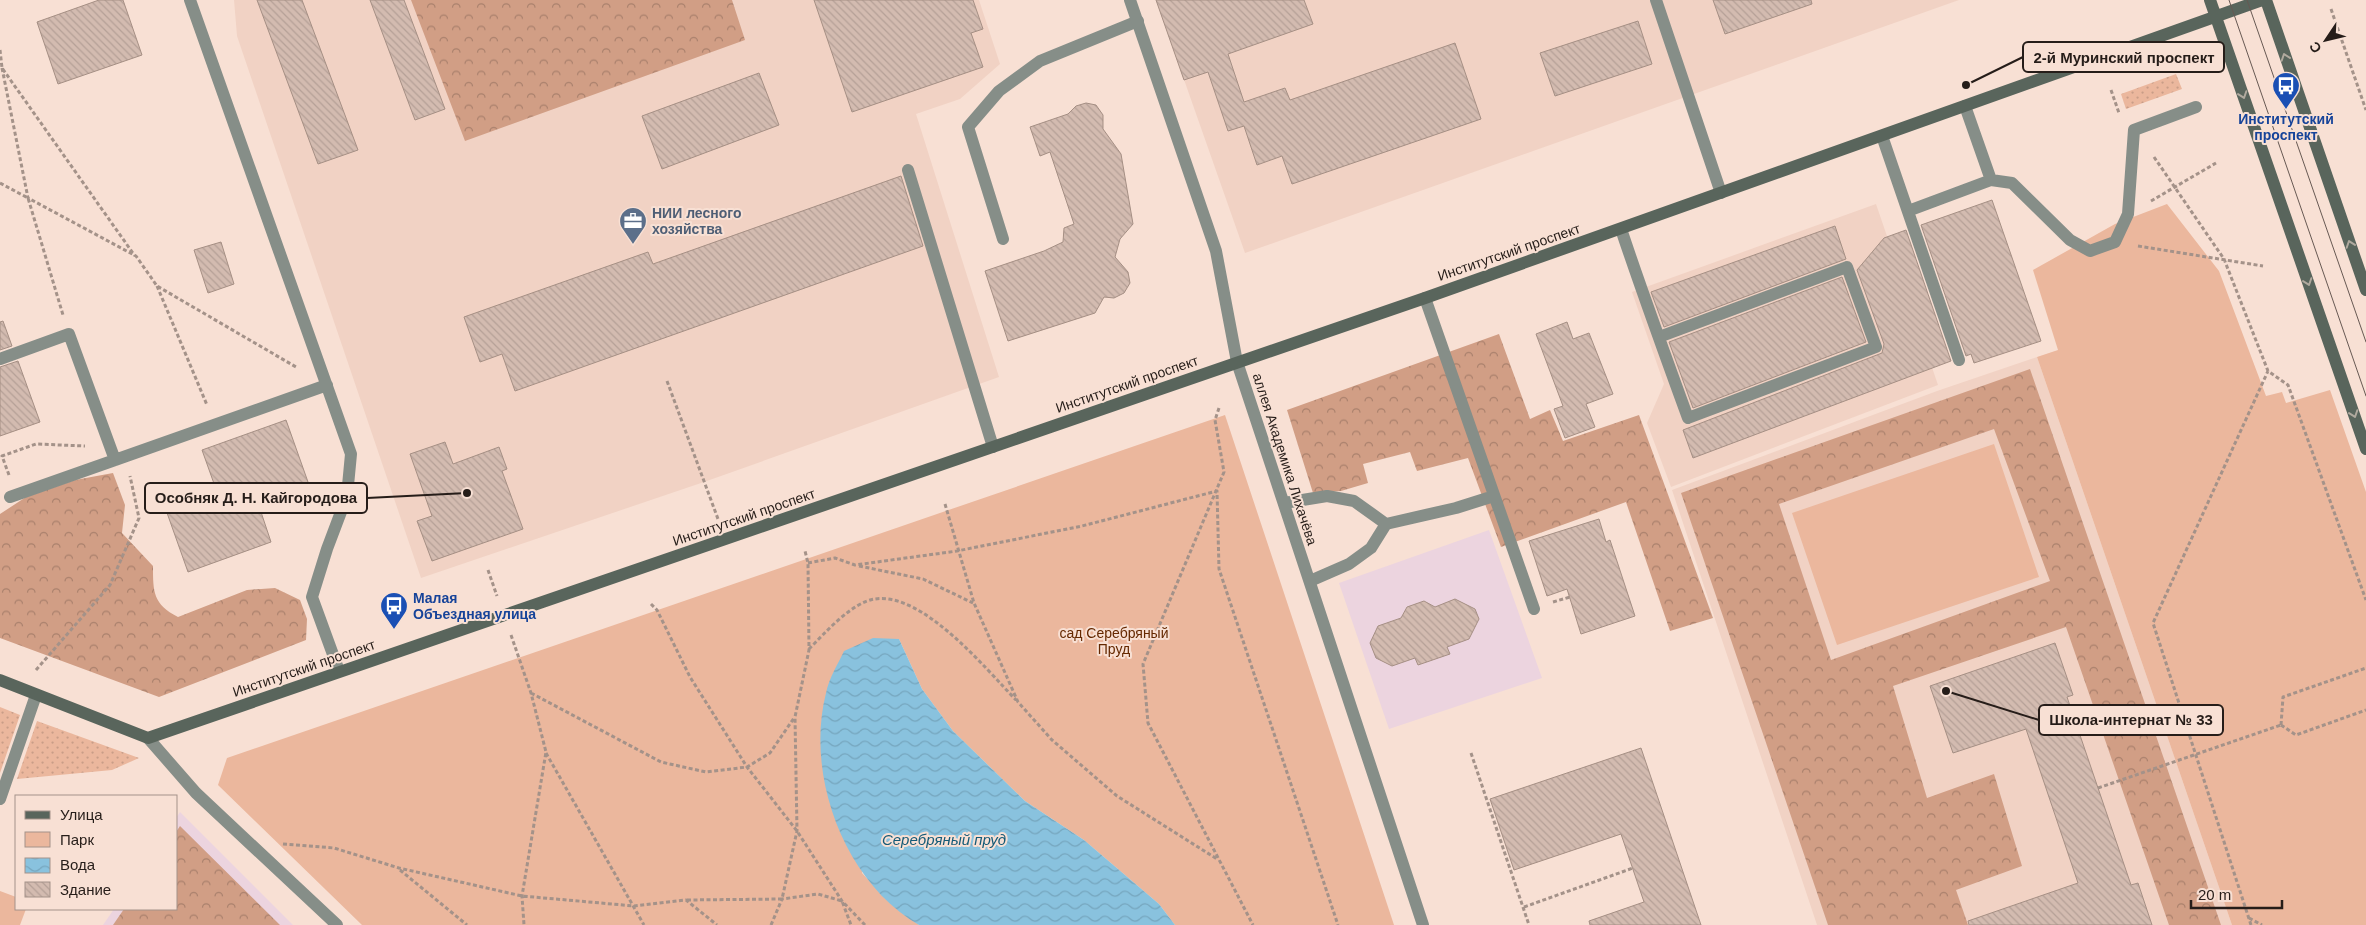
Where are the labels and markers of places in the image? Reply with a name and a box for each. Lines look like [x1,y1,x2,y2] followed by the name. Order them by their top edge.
[2023,42,2224,72] callout: 2-й Муринский проспект
[2271,71,2301,110] bus stop icon: Институтский проспект
[2238,111,2334,143] place label: Институтский проспект
[652,205,741,237] place label: НИИ лесного хозяйства
[618,206,648,245] office icon: НИИ лесного хозяйства
[145,483,367,513] callout: Особняк Д. Н. Кайгородова
[413,590,536,622] place label: Малая Объездная улица
[379,591,409,630] bus stop icon: Малая Объездная улица
[2039,705,2223,735] callout: Школа-интернат № 33

